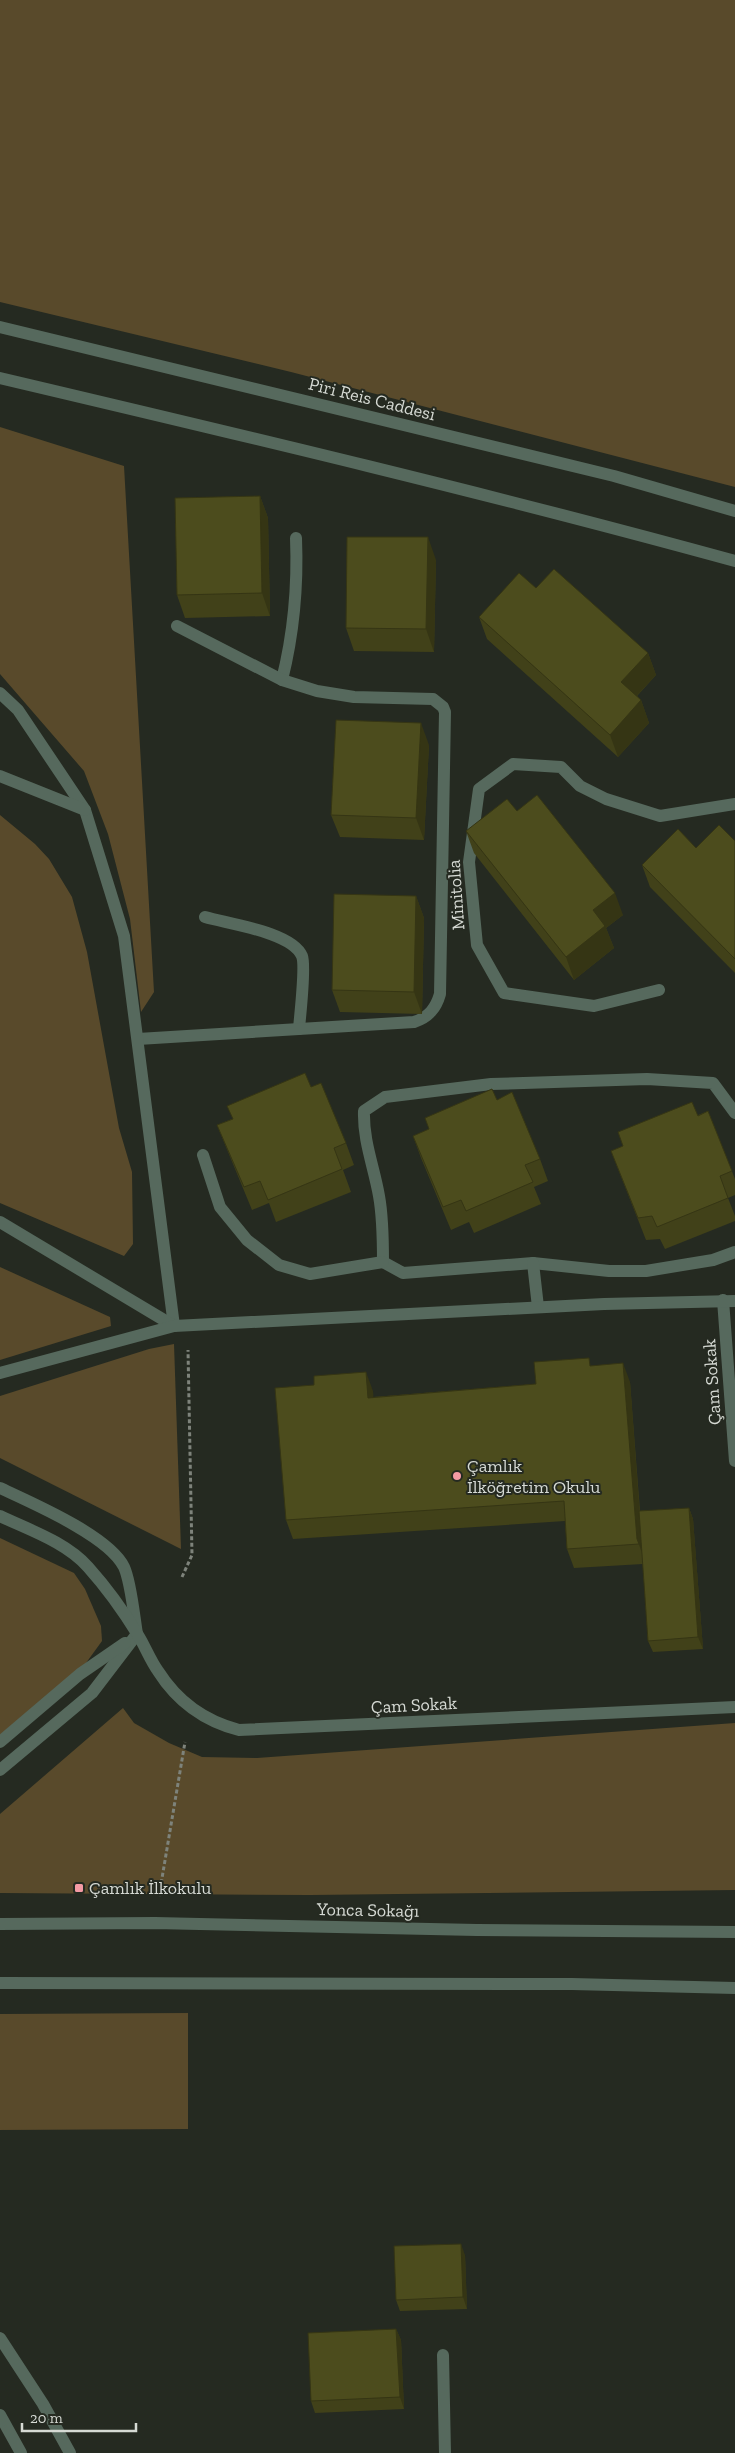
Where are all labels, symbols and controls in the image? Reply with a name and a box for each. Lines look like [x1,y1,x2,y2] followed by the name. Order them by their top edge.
[306,373,438,425] street label: Piri Reis Caddesi
[443,859,469,931] street label: Minitolia
[698,1338,726,1426] street label: Çam Sokak
[467,1455,600,1498] place label: Çamlık İlköğretim Okulu
[451,1470,463,1482] marker: Çamlık İlköğretim Okulu
[370,1692,458,1718] street label: Çam Sokak
[89,1877,211,1899] place label: Çamlık İlkokulu
[73,1882,85,1894] marker: Çamlık İlkokulu
[316,1898,419,1922] street label: Yonca Sokağı
[22,2400,136,2432] scale bar
[30,2409,63,2427] text: 20 m

